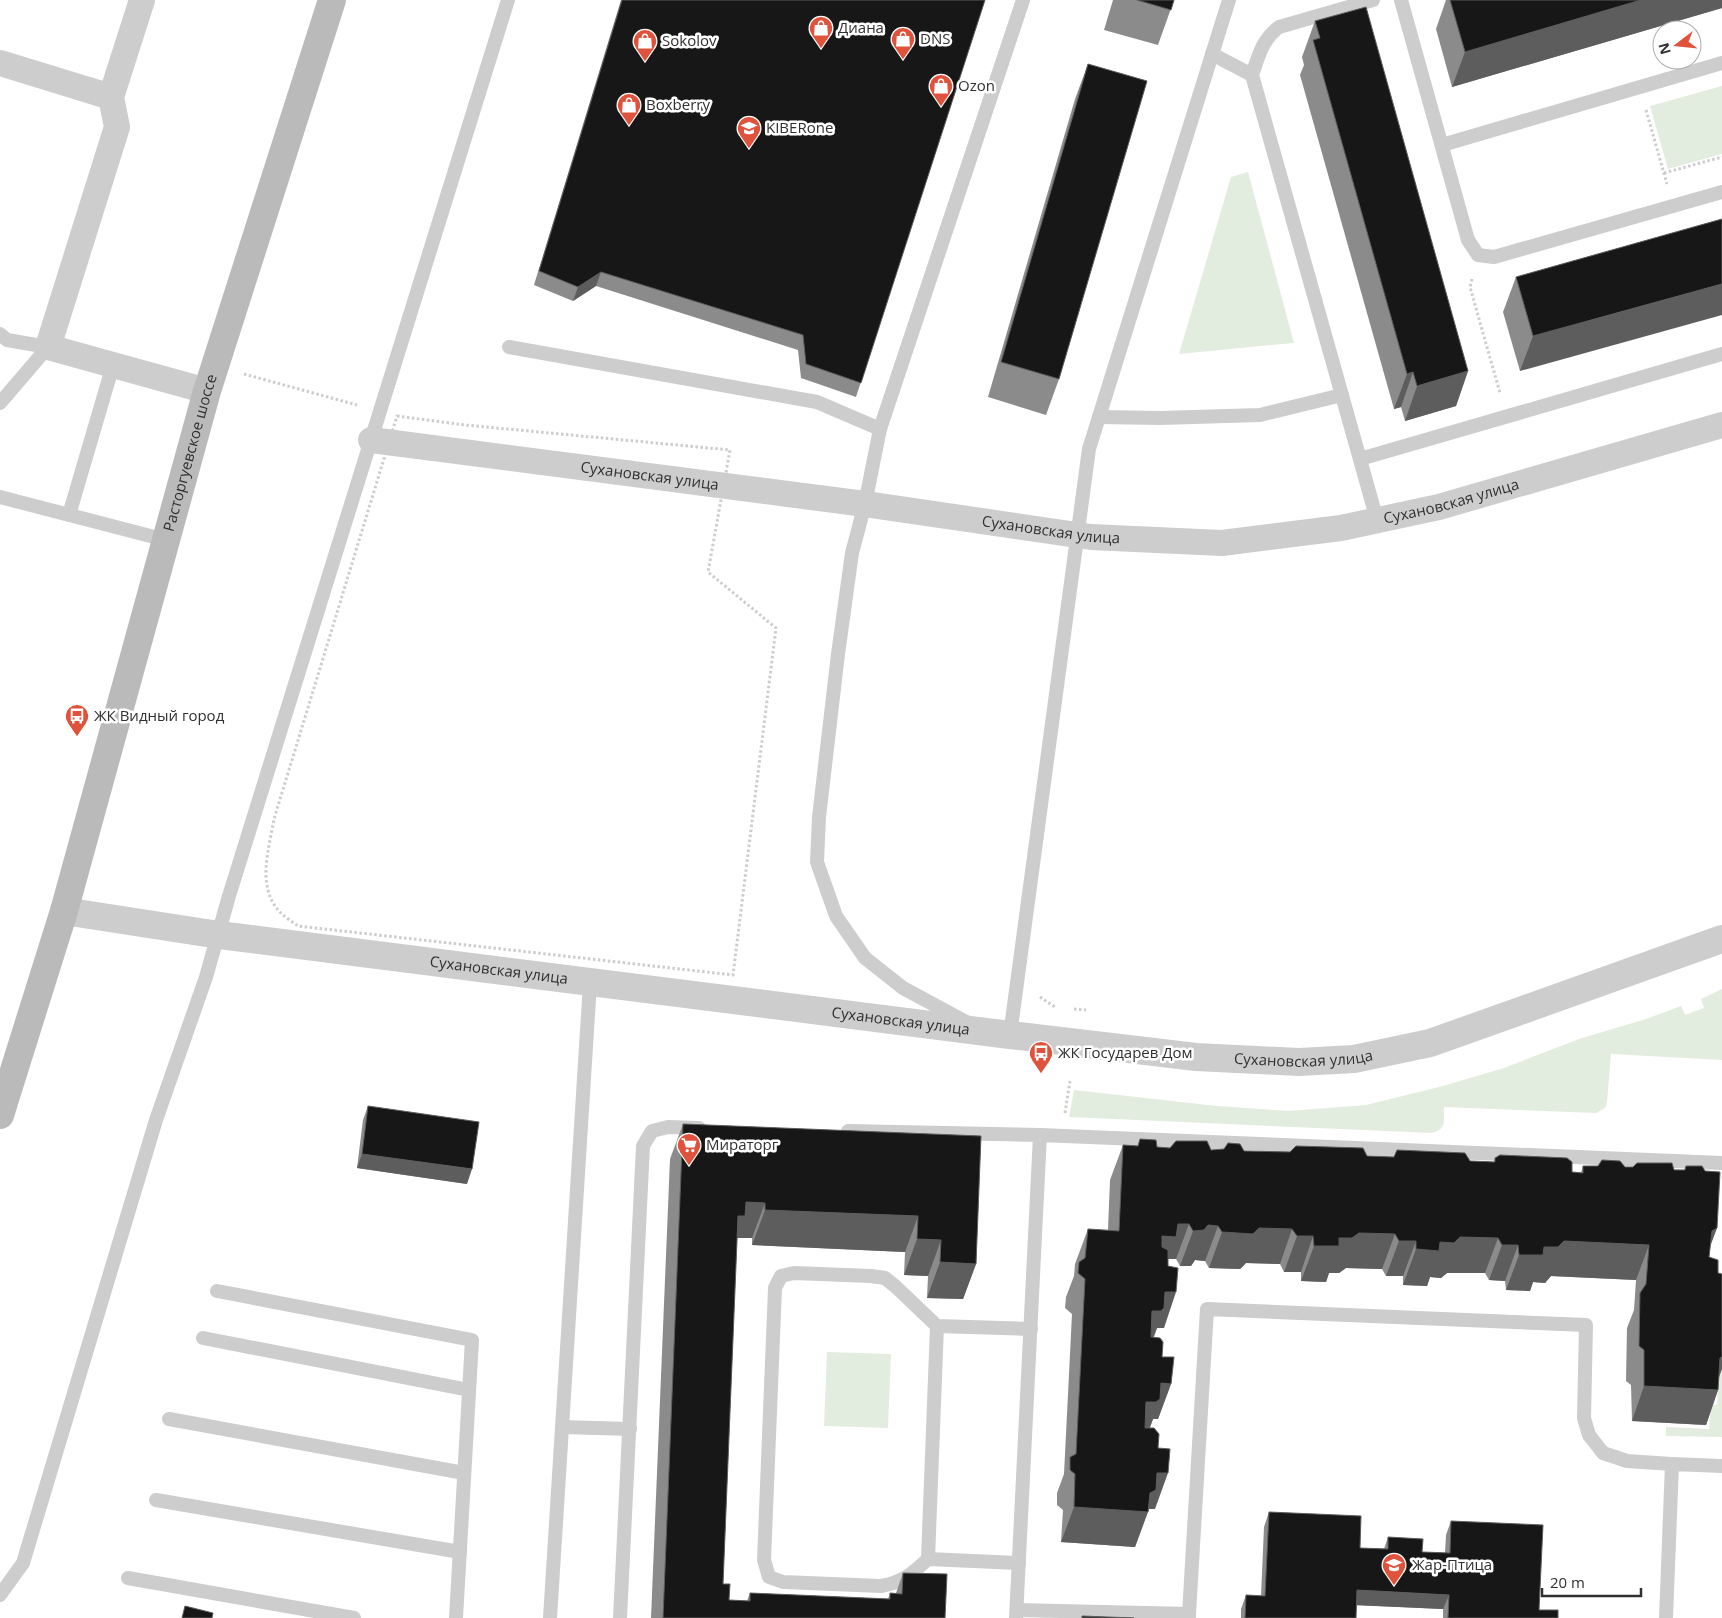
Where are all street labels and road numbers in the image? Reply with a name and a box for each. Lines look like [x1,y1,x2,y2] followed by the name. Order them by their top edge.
[158,371,221,533] street label: Расторгуевское шоссе
[579,456,720,494] street label: Сухановская улица
[1382,473,1521,528] street label: Сухановская улица
[981,510,1121,547] street label: Сухановская улица
[429,951,569,988] street label: Сухановская улица
[831,1002,971,1039] street label: Сухановская улица
[1233,1044,1374,1071] street label: Сухановская улица

